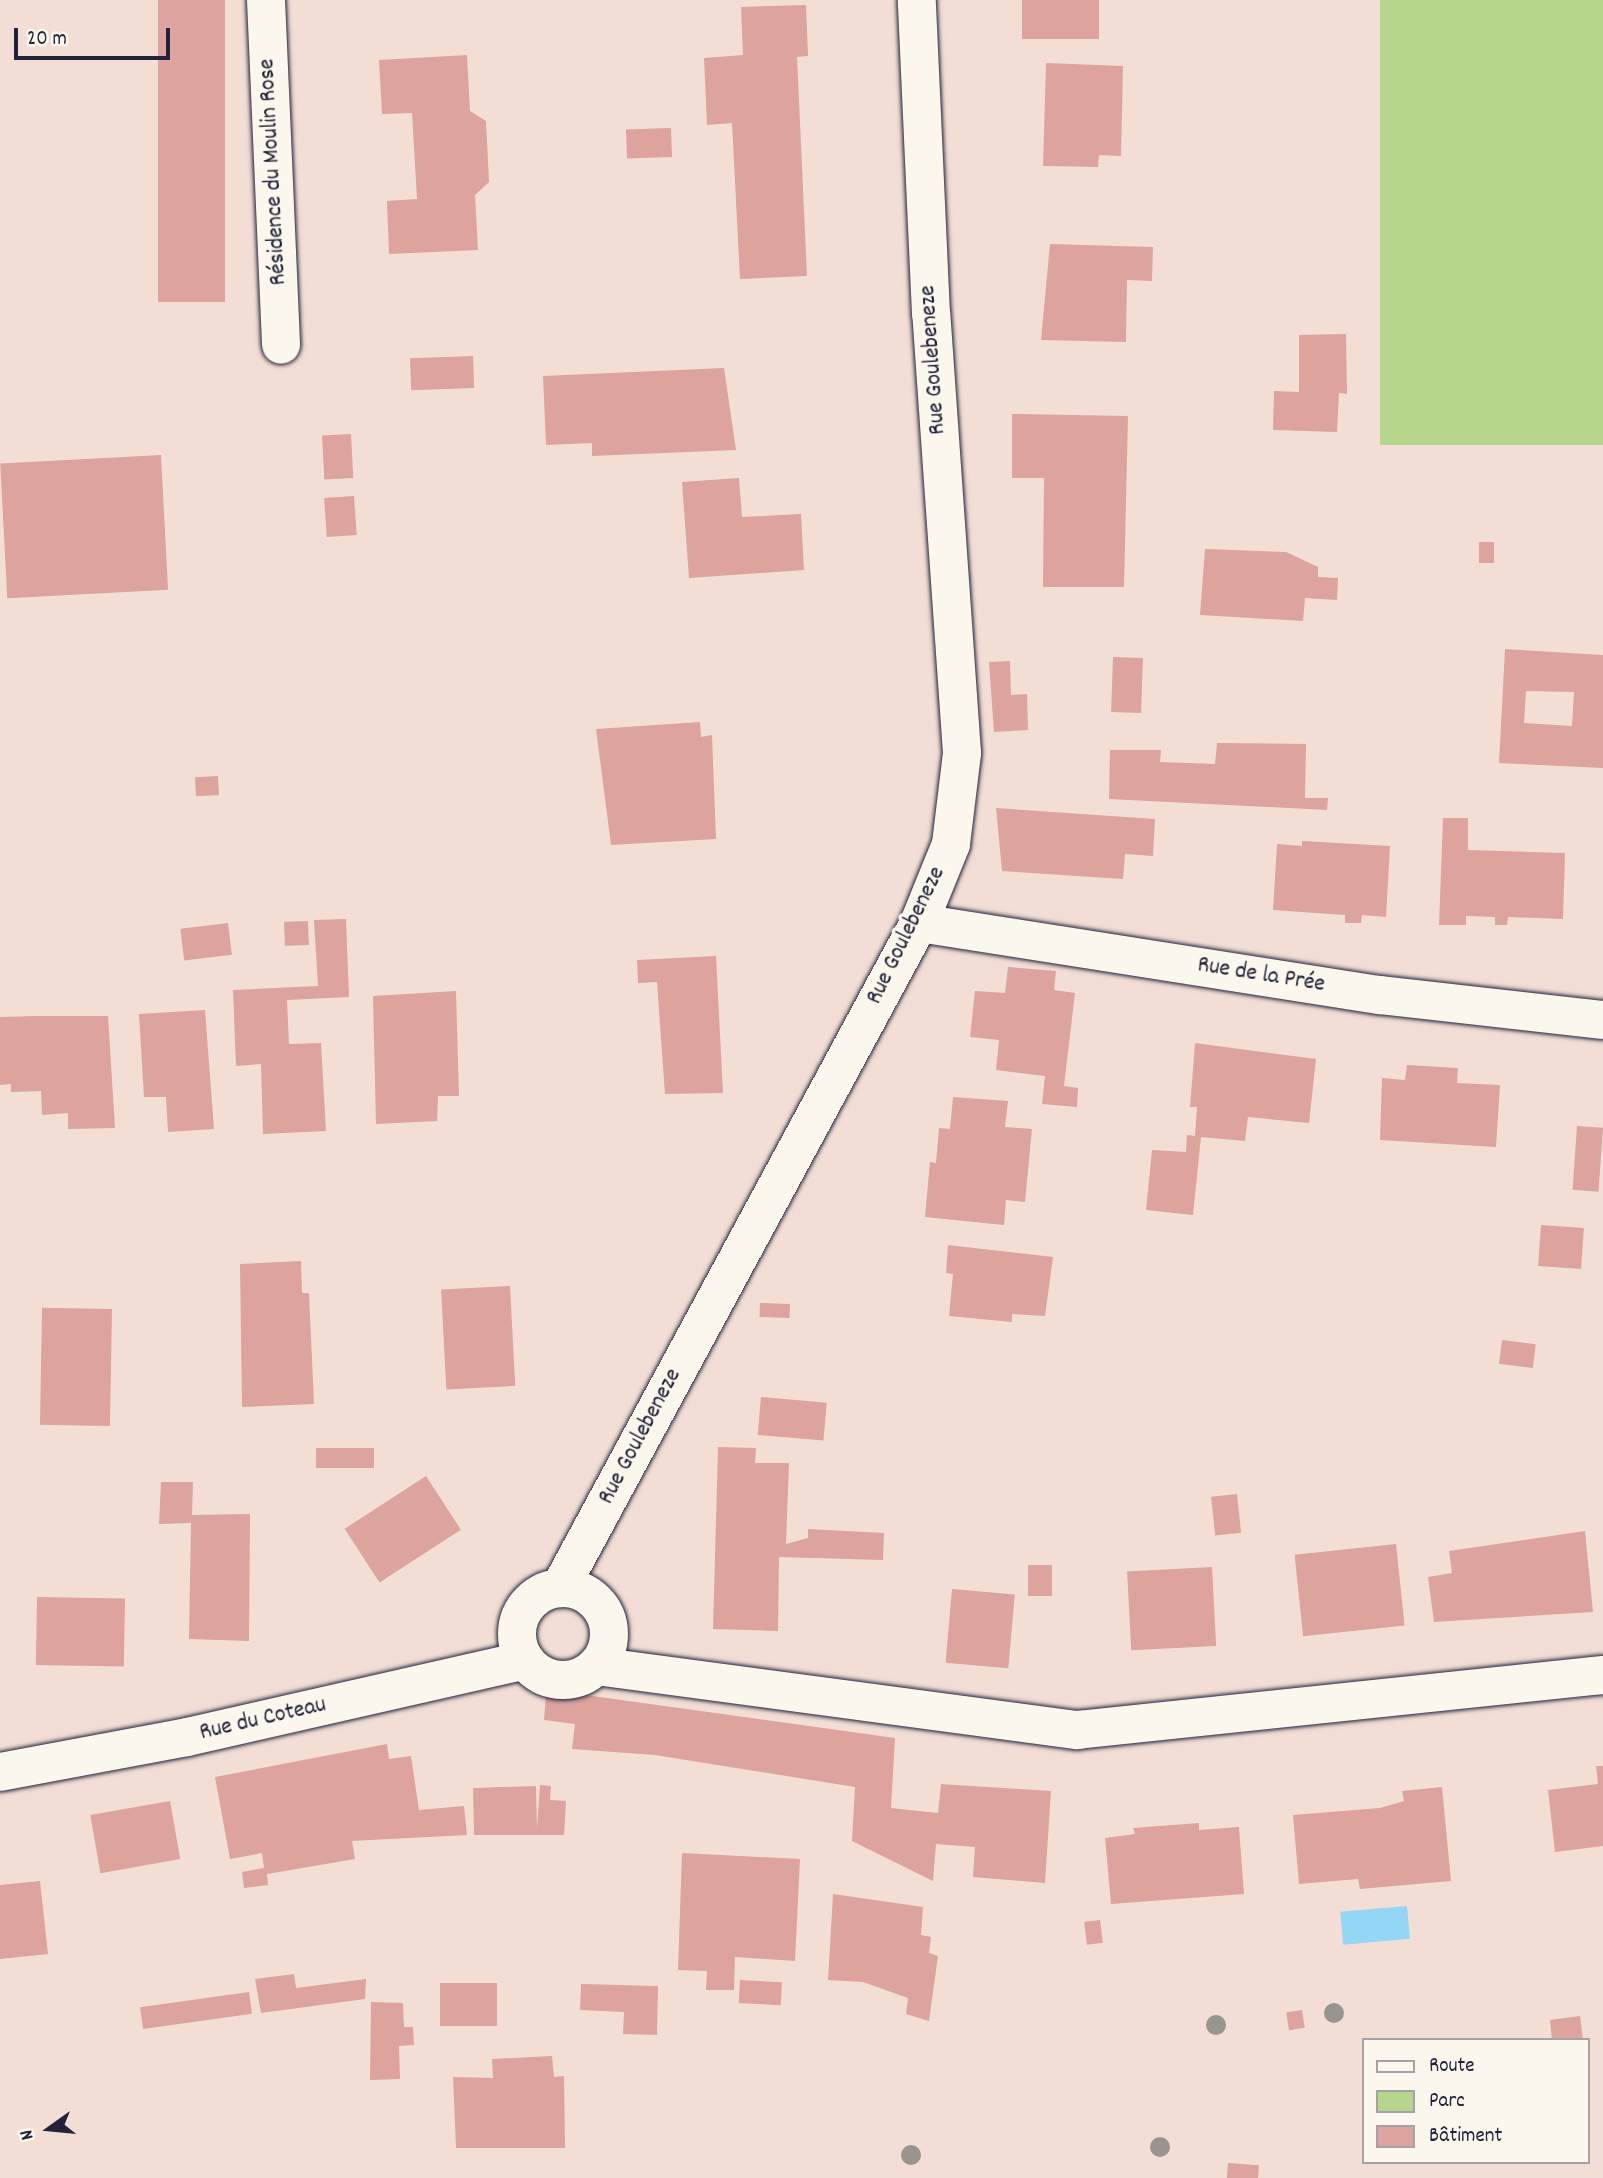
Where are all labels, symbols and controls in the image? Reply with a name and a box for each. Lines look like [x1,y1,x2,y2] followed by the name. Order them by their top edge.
[18,14,173,58] scale bar
[27,25,67,55] text: 20 m
[254,58,294,286] street label: Résidence du Moulin Rose
[914,284,954,436] street label: Rue Goulebeneze
[861,862,953,1010] street label: Rue Goulebeneze
[1195,952,1327,1000] street label: Rue de la Prée
[593,1364,689,1510] street label: Rue Goulebeneze
[197,1691,329,1749] street label: Rue du Coteau
[1362,2038,1589,2164] legend
[1429,2052,1475,2082] text: Route
[1429,2087,1465,2117] text: Parc
[14,2094,84,2164] north arrow
[1429,2122,1502,2152] text: Bâtiment
[14,2127,42,2143] text: N

